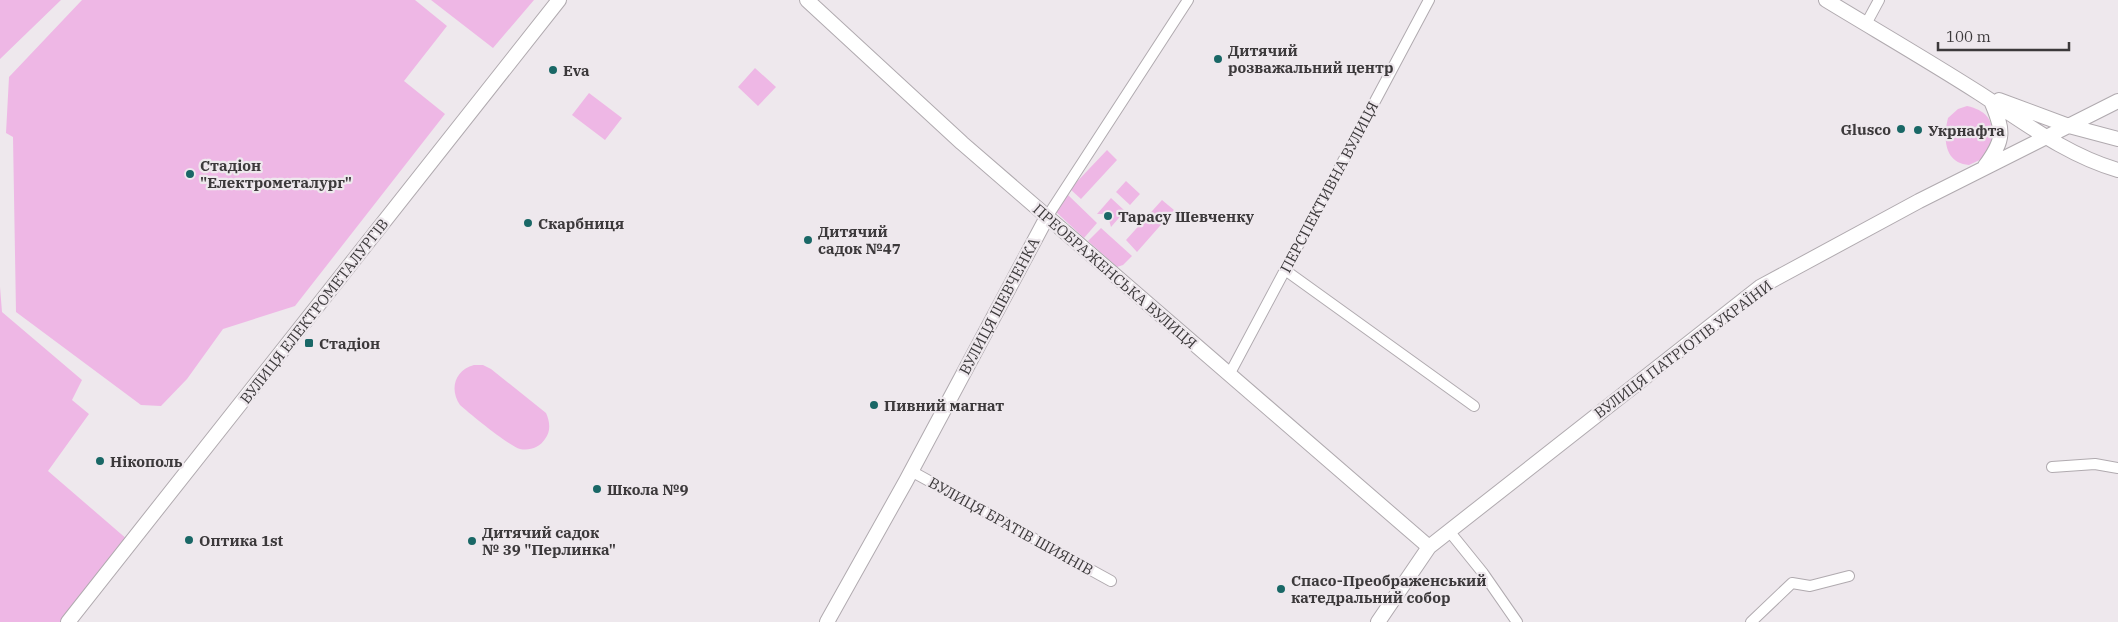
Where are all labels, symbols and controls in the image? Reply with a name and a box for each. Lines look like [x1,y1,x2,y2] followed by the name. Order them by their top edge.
[1938,20,2069,52] scale bar
[1946,27,1991,46] text: 100 m
[1228,41,1394,77] place label: Дитячий розважальний центр
[1212,53,1224,65] marker: Дитячий розважальний центр
[563,61,590,80] place label: Eva
[547,64,559,76] marker: Eva
[1276,98,1382,276] street label: ПЕРСПЕКТИВНА ВУЛИЦЯ
[1840,120,1891,139] place label: Glusco
[1928,121,2005,140] place label: Укрнафта
[1895,123,1907,135] marker: Glusco
[1912,124,1924,136] marker: Укрнафта
[200,156,352,192] place label: Стадіон "Електрометалург"
[184,168,196,180] marker: Стадіон "Електрометалург"
[1029,199,1201,353] street label: ПРЕОБРАЖЕНСЬКА ВУЛИЦЯ
[1118,207,1255,226] place label: Тарасу Шевченку
[1102,210,1114,222] marker: Тарасу Шевченку
[236,214,392,408] street label: ВУЛИЦЯ ЕЛЕКТРОМЕТАЛУРГІВ
[538,214,624,233] place label: Скарбниця
[522,217,534,229] marker: Скарбниця
[818,222,901,258] place label: Дитячий садок №47
[955,233,1044,378] street label: ВУЛИЦЯ ШЕВЧЕНКА
[802,234,814,246] marker: Дитячий садок №47
[1590,276,1776,422] street label: ВУЛИЦЯ ПАТРІОТІВ УКРАЇНИ
[319,334,380,353] place label: Стадіон
[303,337,315,349] marker: Стадіон
[884,396,1004,415] place label: Пивний магнат
[868,399,880,411] marker: Пивний магнат
[110,452,183,471] place label: Нікополь
[94,455,106,467] marker: Нікополь
[925,473,1097,579] street label: ВУЛИЦЯ БРАТІВ ШИЯНІВ
[607,480,688,499] place label: Школа №9
[591,483,603,495] marker: Школа №9
[482,523,616,559] place label: Дитячий садок № 39 "Перлинка"
[199,531,284,550] place label: Оптика 1st
[183,534,195,546] marker: Оптика 1st
[466,535,478,547] marker: Дитячий садок № 39 "Перлинка"
[1291,571,1487,607] place label: Спасо-Преображенський катедральний собор
[1275,583,1287,595] marker: Спасо-Преображенський катедральний собор

